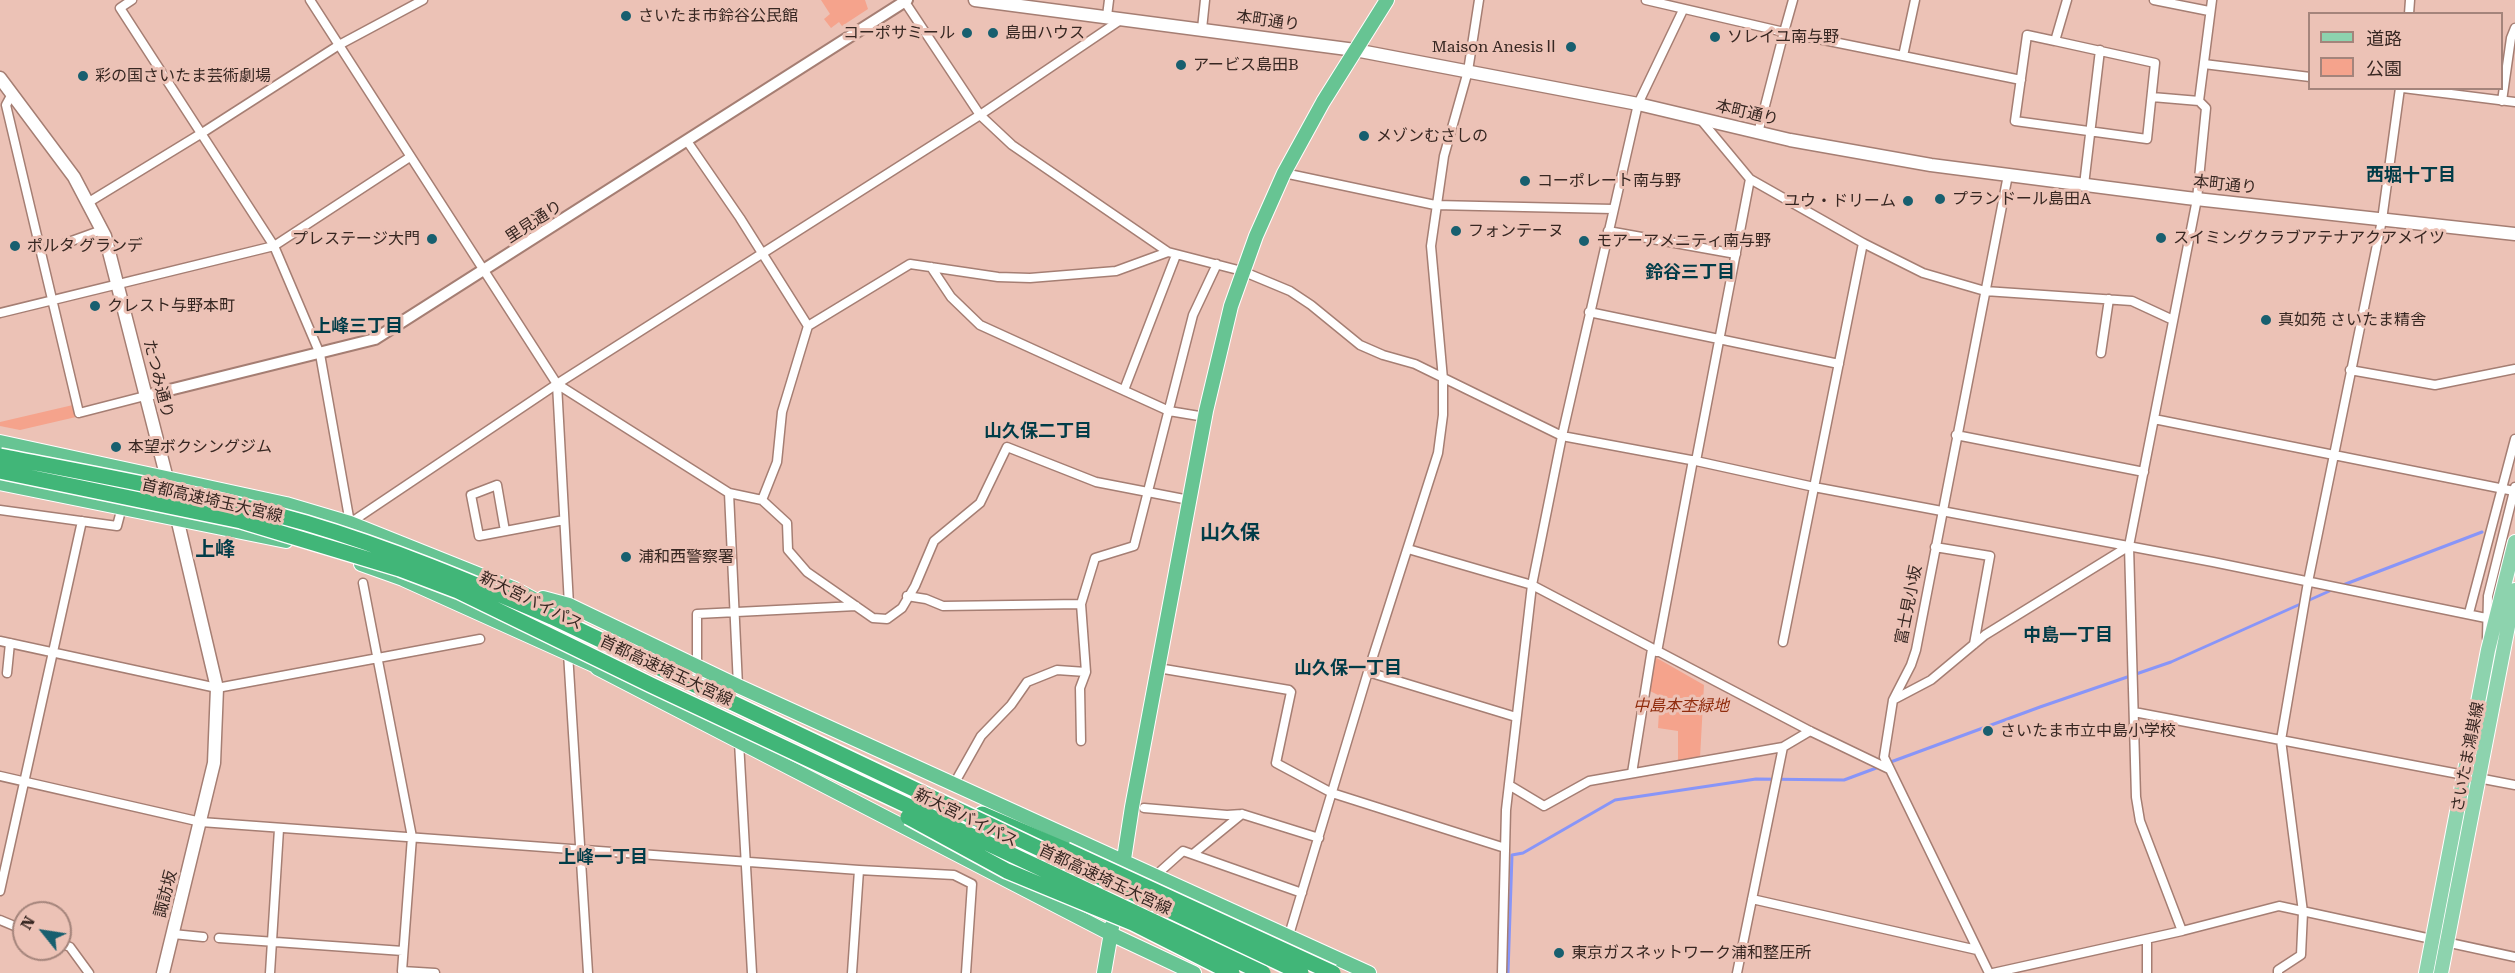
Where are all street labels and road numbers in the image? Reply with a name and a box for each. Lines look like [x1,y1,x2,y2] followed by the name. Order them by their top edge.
[1235,7,1301,35] street label: 本町通り
[1714,96,1780,130] street label: 本町通り
[2192,172,2258,198] street label: 本町通り
[502,197,566,247] street label: 里見通り
[139,338,177,420] street label: たつみ通り
[140,475,284,527] street label: 首都高速埼玉大宮線
[1892,564,1926,646] street label: 富士見小坂
[476,568,586,634] street label: 新大宮バイパス
[597,632,735,710] street label: 首都高速埼玉大宮線
[2448,700,2488,814] street label: さいたま鴻巣線
[911,785,1021,851] street label: 新大宮バイパス
[1036,841,1174,919] street label: 首都高速埼玉大宮線
[151,868,181,920] street label: 諏訪坂

